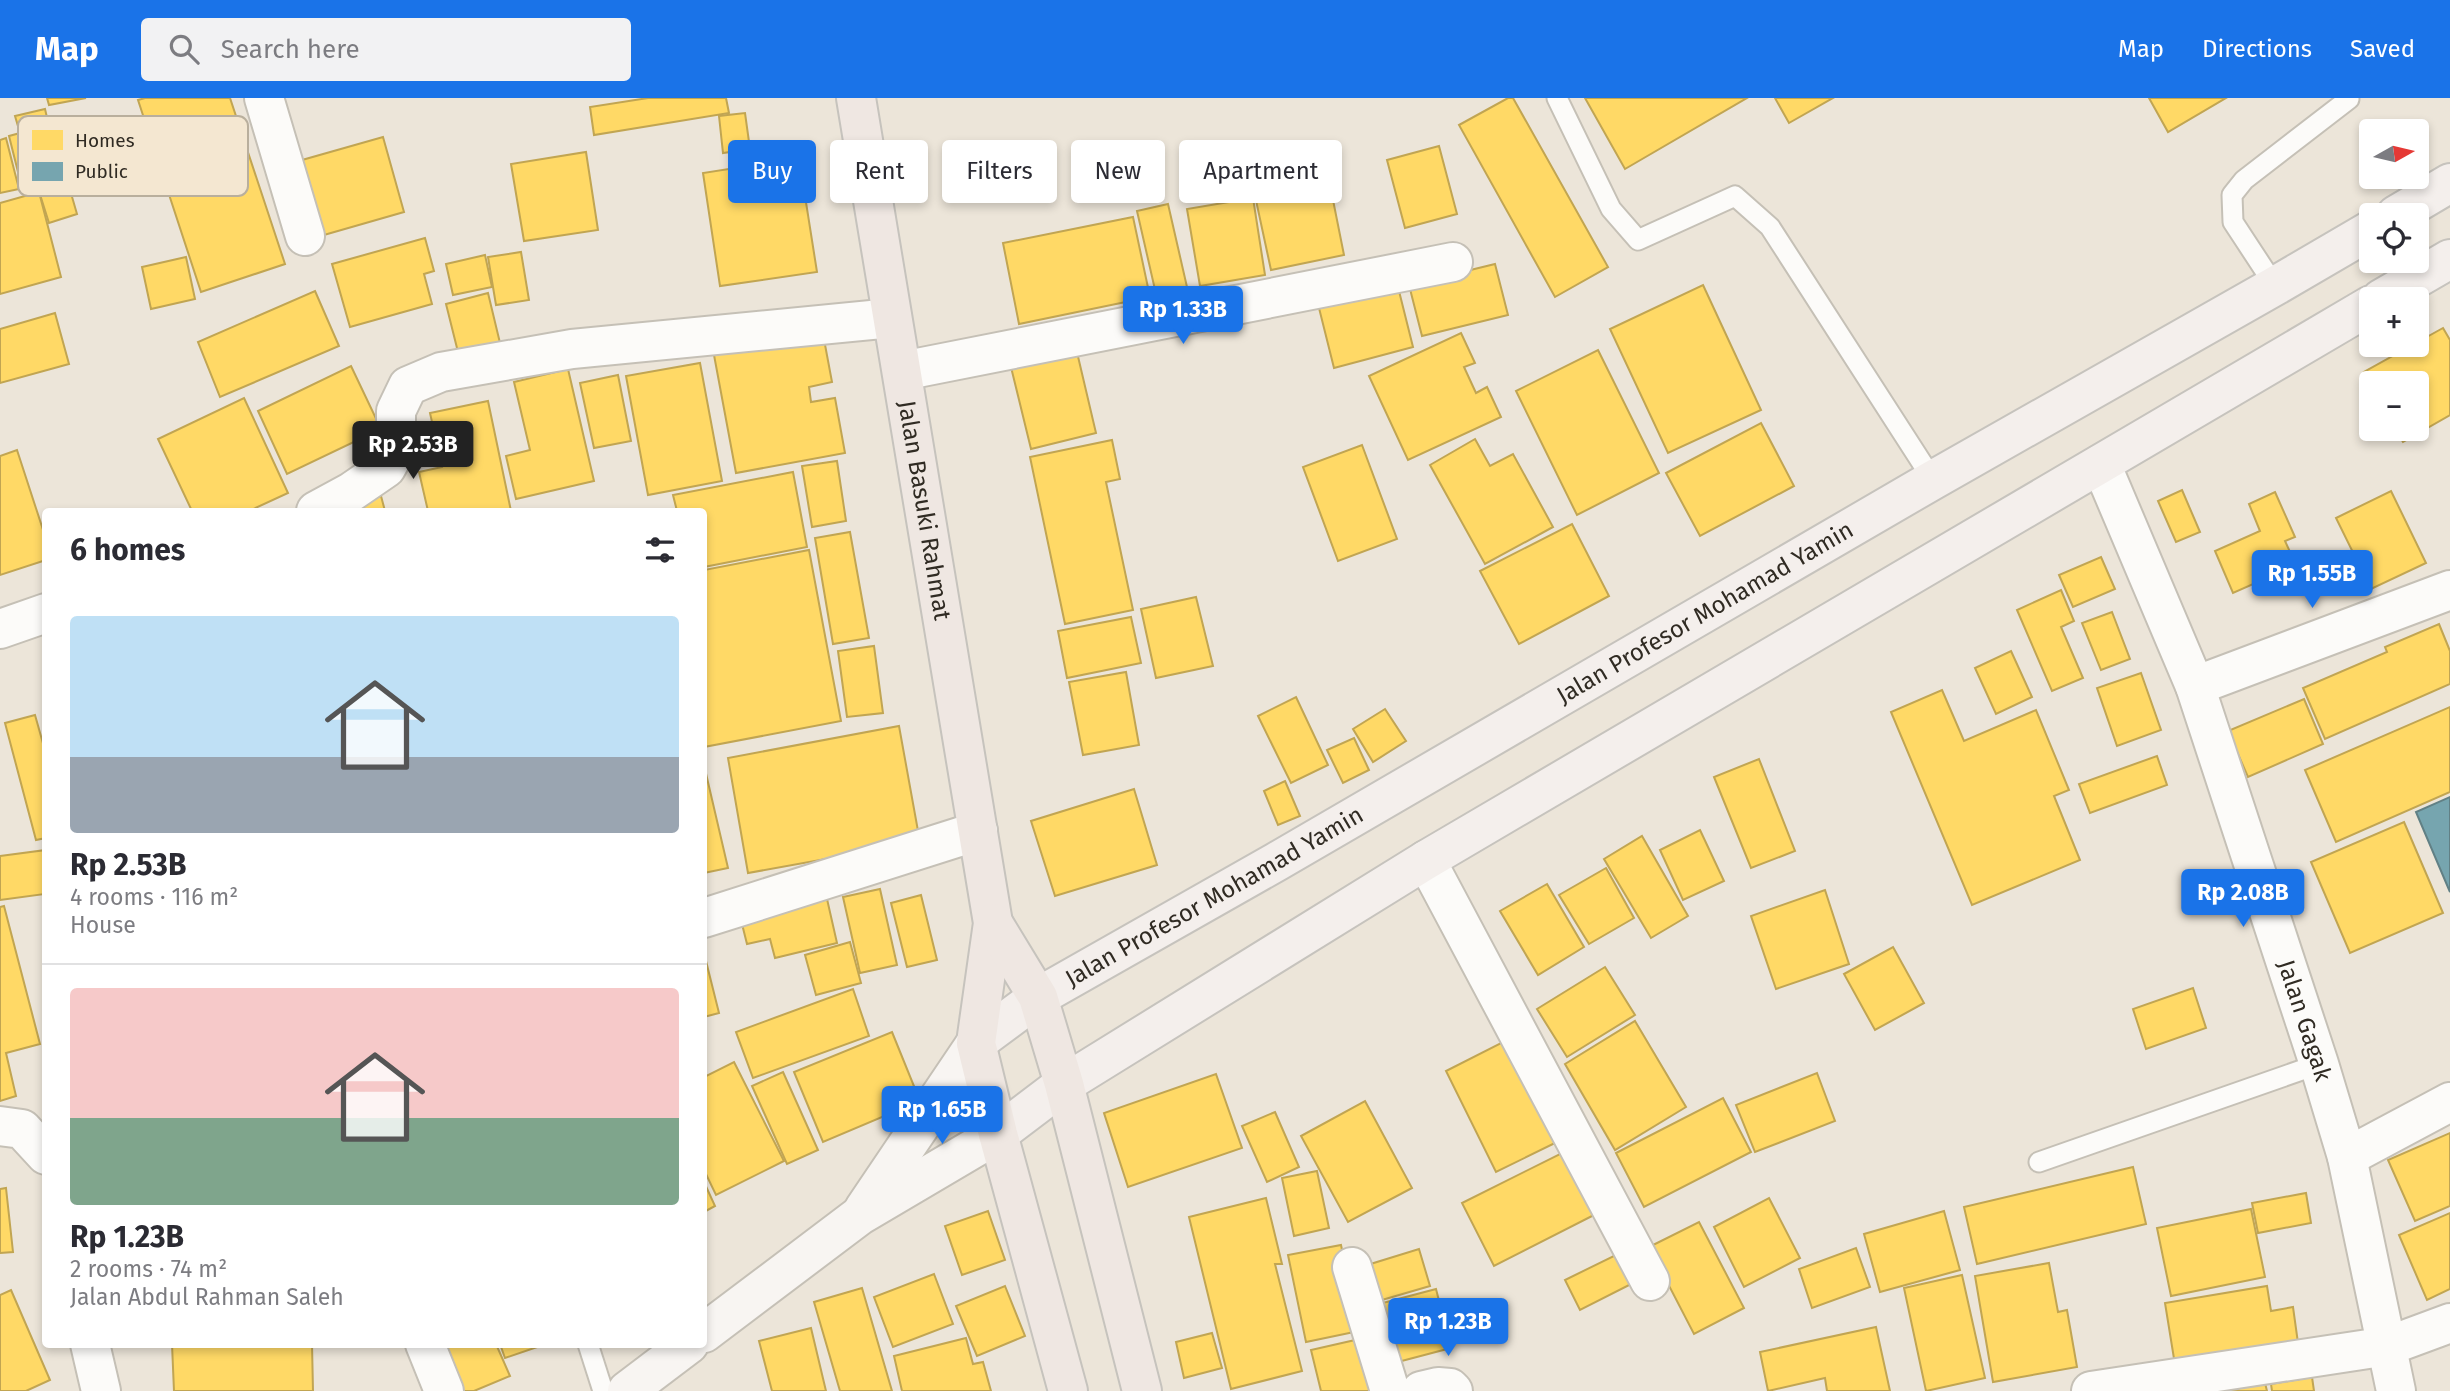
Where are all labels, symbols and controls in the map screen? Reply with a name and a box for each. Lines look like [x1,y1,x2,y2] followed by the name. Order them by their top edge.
[141,18,631,81] search box
[35,29,99,69] text: Map
[165,30,203,68] icon: search
[221,34,360,65] text: Search here
[2118,35,2164,63] text: Map
[2202,35,2312,63] text: Directions
[2350,35,2415,63] text: Saved
[18,116,248,196] legend
[2359,119,2429,189] north arrow
[2359,119,2429,441] map controls
[75,129,135,152] text: Homes
[728,140,816,203] chip: Buy
[830,140,928,203] chip: Rent
[942,140,1057,203] chip: Filters
[1071,140,1165,203] chip: New
[1179,140,1342,203] chip: Apartment
[75,160,128,183] text: Public
[2359,203,2429,273] button: locate
[1111,286,1255,346] pin: Rp 1.33B
[2359,287,2429,357] button: +
[1139,295,1227,323] text: Rp 1.33B
[2359,371,2429,441] button: −
[892,398,957,623] street label: Jalan Basuki Rahmat
[341,422,485,481] pin: Rp 2.53B
[368,430,458,458] text: Rp 2.53B
[1552,515,1858,710] street label: Jalan Profesor Mohamad Yamin
[641,531,679,569] icon: filters
[70,532,185,568] text: 6 homes
[2240,550,2384,610] pin: Rp 1.55B
[2268,559,2356,587] text: Rp 1.55B
[312,662,438,788] icon: home
[1060,800,1368,993] street label: Jalan Profesor Mohamad Yamin
[70,847,186,883] text: Rp 2.53B
[2171,870,2315,929] pin: Rp 2.08B
[2197,878,2289,906] text: Rp 2.08B
[70,883,238,911] text: 4 rooms · 116 m²
[70,911,136,939] text: House
[2272,956,2338,1085] street label: Jalan Gagak
[312,1034,438,1160] icon: home
[870,1086,1014,1146] pin: Rp 1.65B
[898,1095,986,1123] text: Rp 1.65B
[70,1219,184,1255] text: Rp 1.23B
[70,1255,227,1283] text: 2 rooms · 74 m²
[70,1283,344,1311] text: Jalan Abdul Rahman Saleh
[1376,1298,1520,1358] pin: Rp 1.23B
[1404,1307,1492,1335] text: Rp 1.23B

